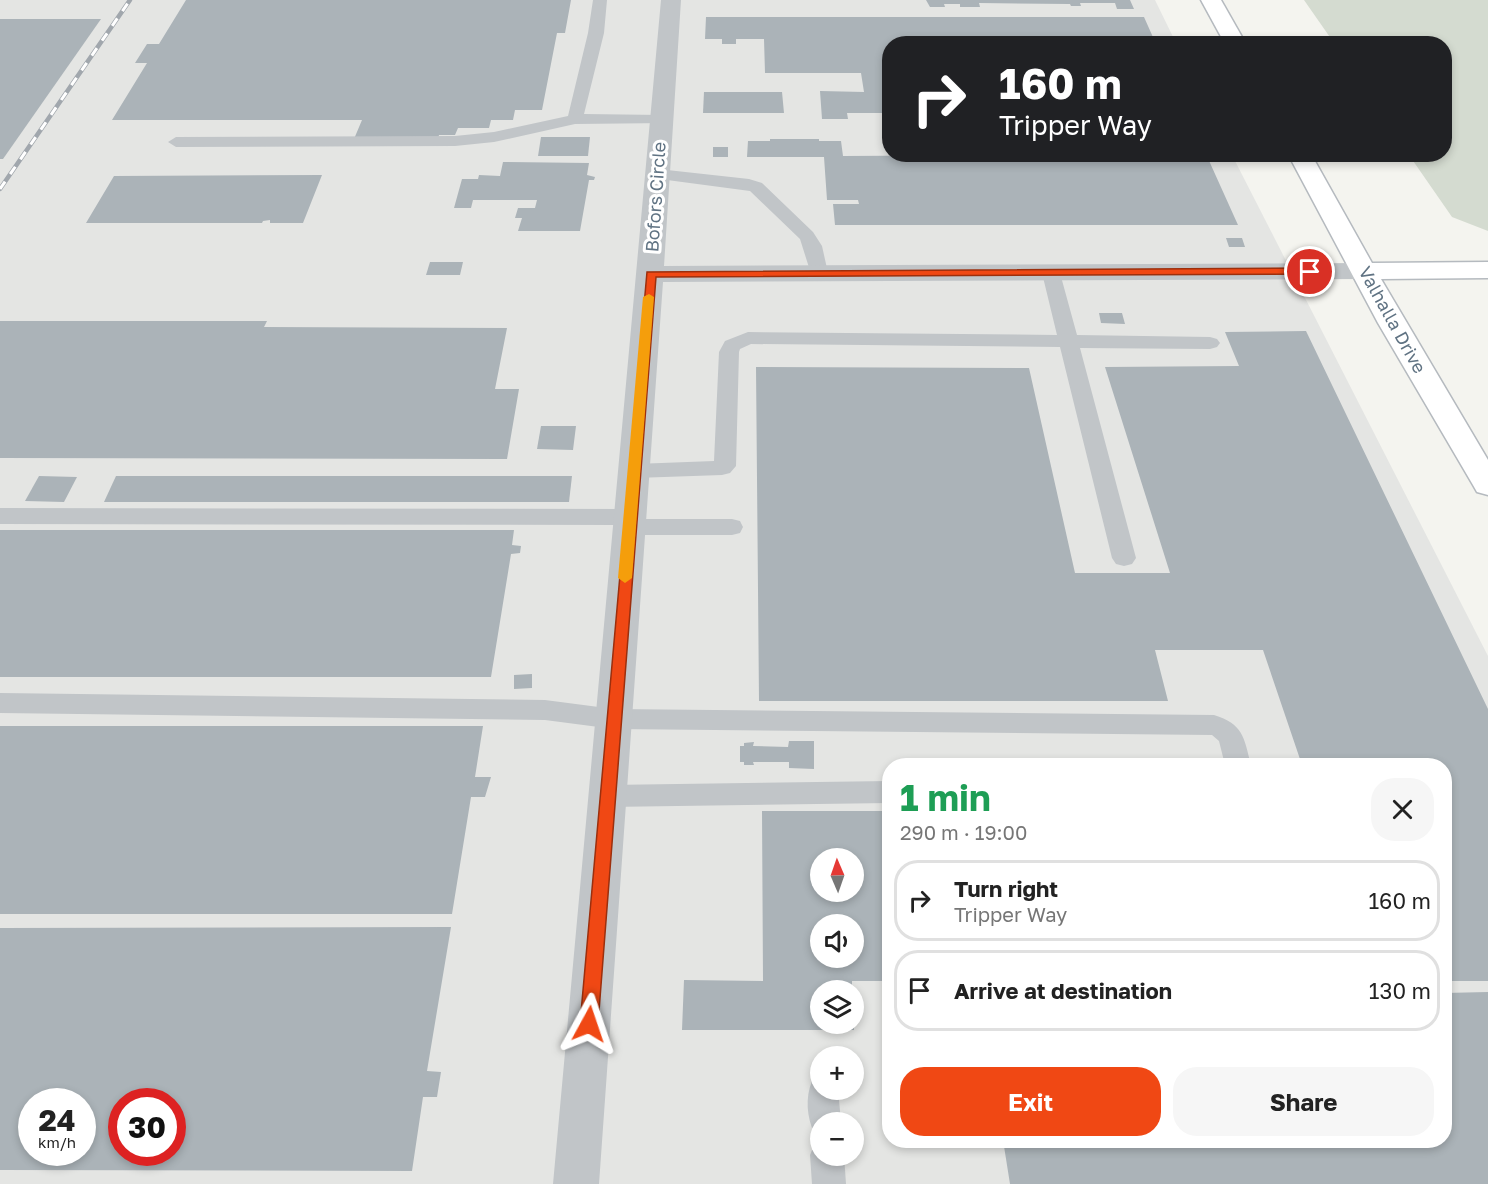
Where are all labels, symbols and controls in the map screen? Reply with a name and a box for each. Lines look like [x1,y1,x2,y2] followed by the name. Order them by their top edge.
[999,58,1122,108] text: 160 m
[900,60,978,138] icon: right
[999,109,1152,141] text: Tripper Way
[640,141,670,253] street label: Bofors Circle
[1284,246,1335,297] pin
[1293,255,1326,288] icon: arrive
[1354,262,1431,377] street label: Valhalla Drive
[900,776,991,819] text: 1 min
[1371,778,1434,841] button: close
[900,820,1027,844] text: 290 m · 19:00
[810,848,864,902] north arrow
[810,848,864,1166] map controls
[954,875,1058,902] text: Turn right
[903,884,936,917] icon: right
[1368,887,1431,914] text: 160 m
[954,902,1067,926] text: Tripper Way
[810,914,864,968] button: sound
[903,974,936,1007] icon: arrive
[954,977,1172,1004] text: Arrive at destination
[1369,977,1431,1004] text: 130 m
[810,980,864,1034] button: layers
[557,992,621,1056] position arrow
[810,1046,864,1100] button: +
[900,1067,1161,1136] button: Exit
[1173,1067,1434,1136] button: Share
[108,1088,186,1166] speed limit sign: 30
[38,1102,76,1138] text: 24
[810,1112,864,1166] button: −
[38,1133,76,1151] text: km/h

